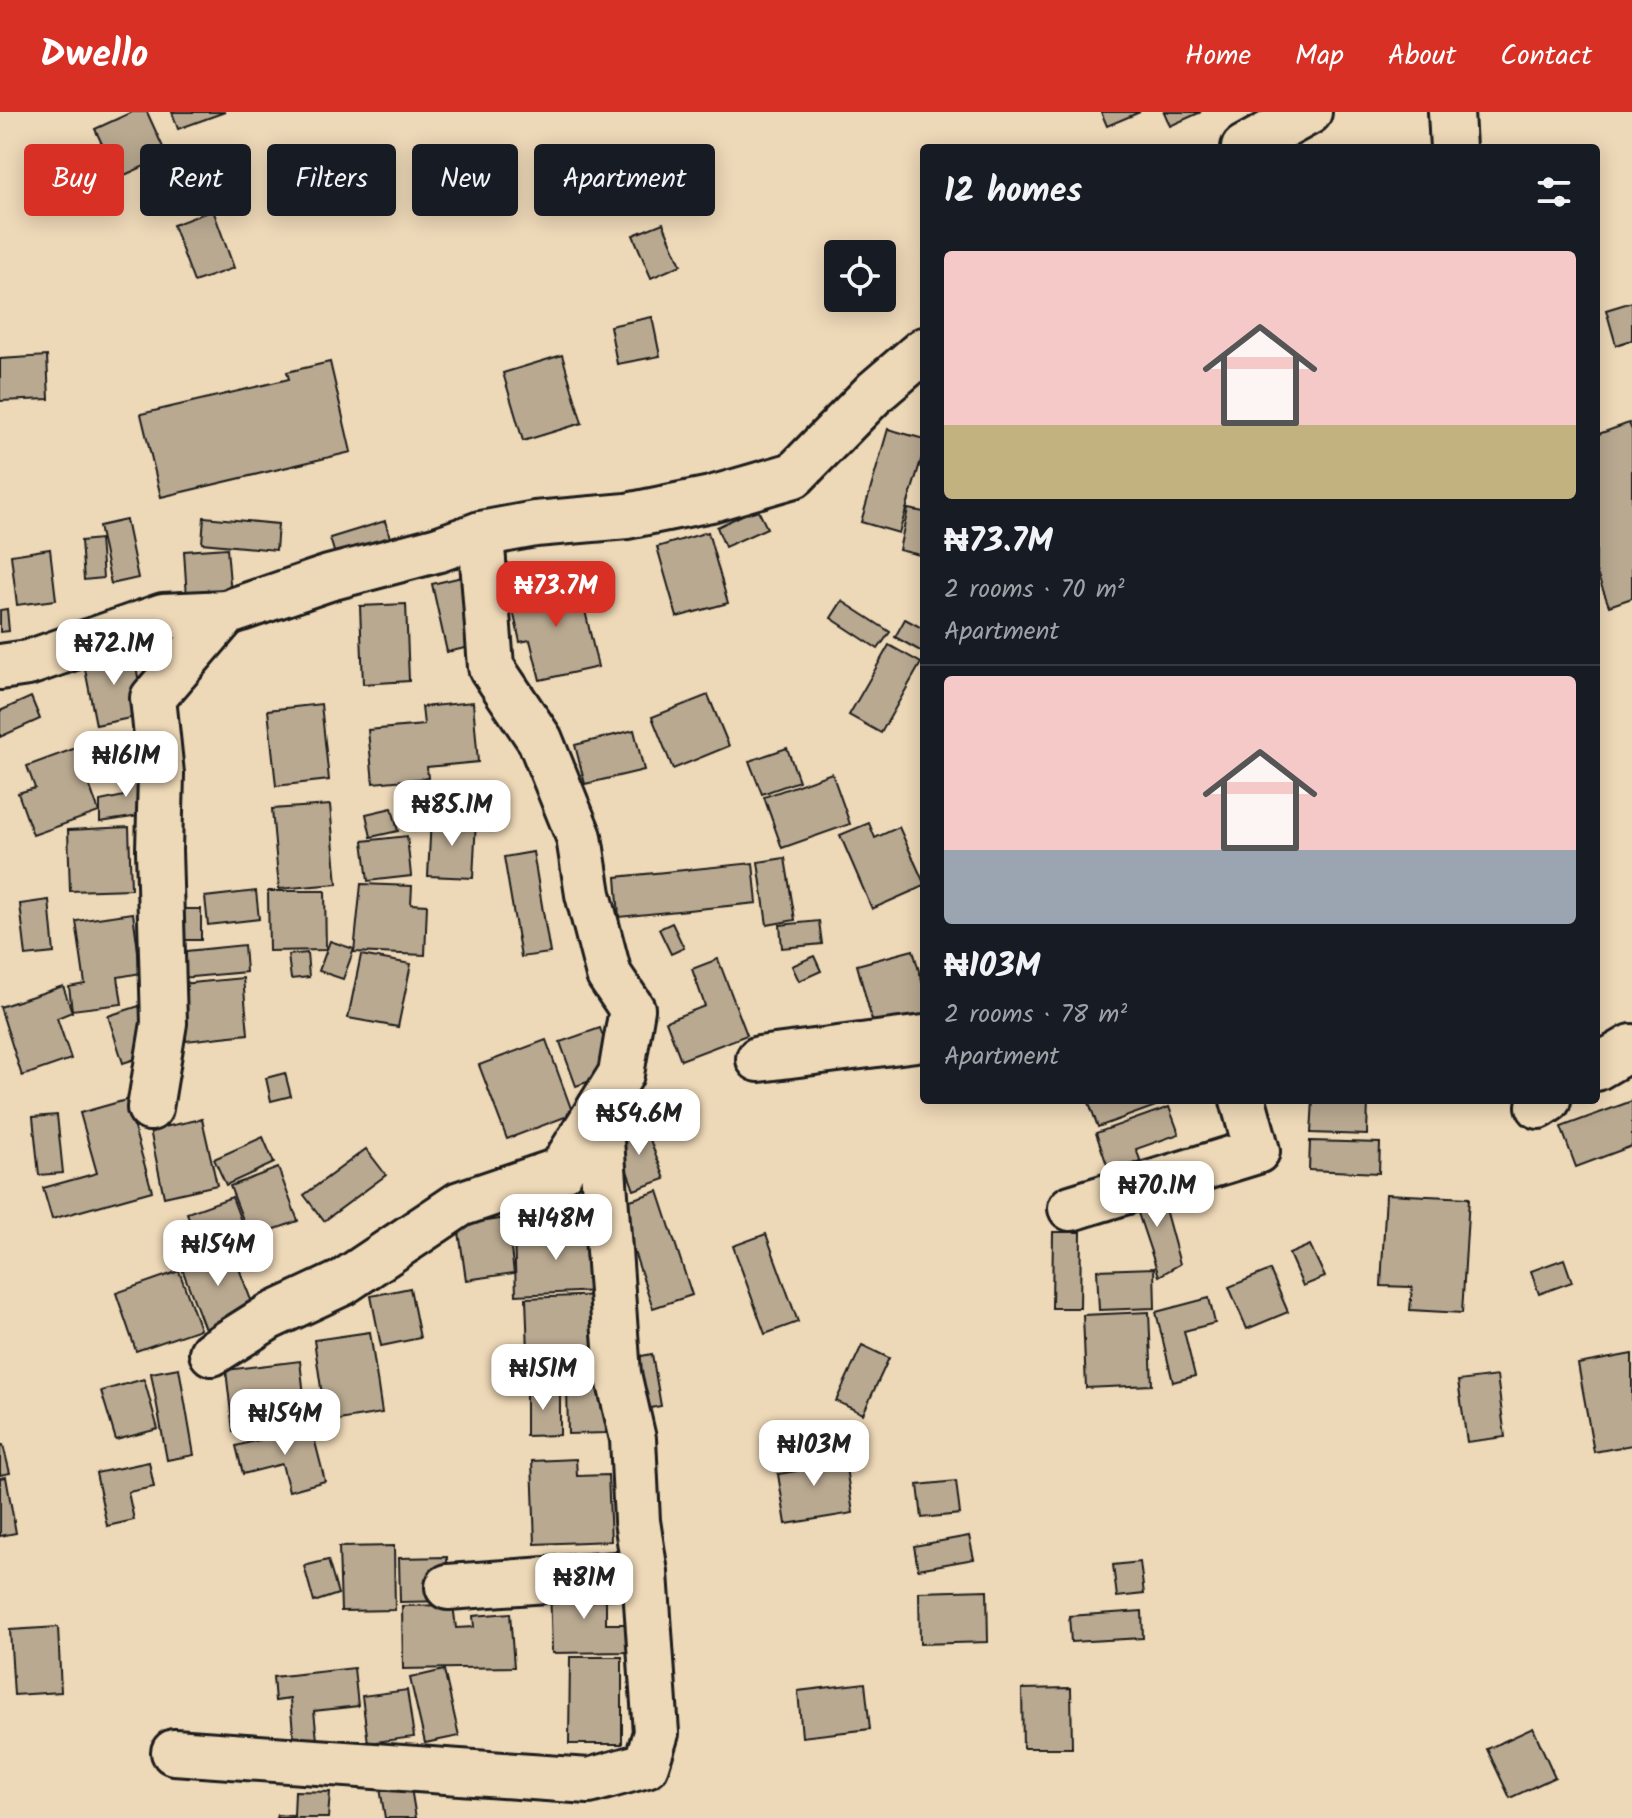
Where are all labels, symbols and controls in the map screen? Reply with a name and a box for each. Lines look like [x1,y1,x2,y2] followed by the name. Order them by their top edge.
[40,26,148,86] text: Dwello
[1185,34,1251,79] text: Home
[1295,34,1344,79] text: Map
[1388,34,1456,79] text: About
[1500,34,1592,79] text: Contact
[24,144,124,216] chip: Buy
[140,144,251,216] chip: Rent
[267,144,396,216] chip: Filters
[412,144,518,216] chip: New
[534,144,715,216] chip: Apartment
[944,165,1082,219] text: 12 homes
[1532,170,1576,214] icon: filters
[824,240,896,312] map controls
[824,240,896,312] button: locate
[1188,303,1332,447] icon: home
[944,515,1053,569] text: ₦73.7M
[491,561,621,629] pin: ₦73.7M
[514,566,598,608] text: ₦73.7M
[944,569,1125,611] text: 2 rooms · 70 m²
[944,611,1059,653] text: Apartment
[49,619,179,687] pin: ₦72.1M
[74,624,154,666] text: ₦72.1M
[1188,728,1332,872] icon: home
[70,731,182,799] pin: ₦161M
[92,736,160,778] text: ₦161M
[387,780,517,848] pin: ₦85.1M
[412,785,492,827] text: ₦85.1M
[944,940,1041,994] text: ₦103M
[944,994,1127,1036] text: 2 rooms · 78 m²
[944,1036,1059,1078] text: Apartment
[574,1089,704,1157] pin: ₦54.6M
[596,1094,682,1136] text: ₦54.6M
[1092,1161,1222,1229] pin: ₦70.1M
[1118,1166,1196,1208] text: ₦70.1M
[500,1194,612,1262] pin: ₦148M
[518,1199,594,1241] text: ₦148M
[162,1220,274,1288] pin: ₦154M
[181,1225,255,1267] text: ₦154M
[487,1344,599,1412] pin: ₦151M
[509,1349,577,1391] text: ₦151M
[229,1389,341,1457] pin: ₦154M
[248,1394,322,1436] text: ₦154M
[758,1420,870,1488] pin: ₦103M
[777,1425,851,1467] text: ₦103M
[537,1553,631,1621] pin: ₦81M
[553,1558,615,1600] text: ₦81M

